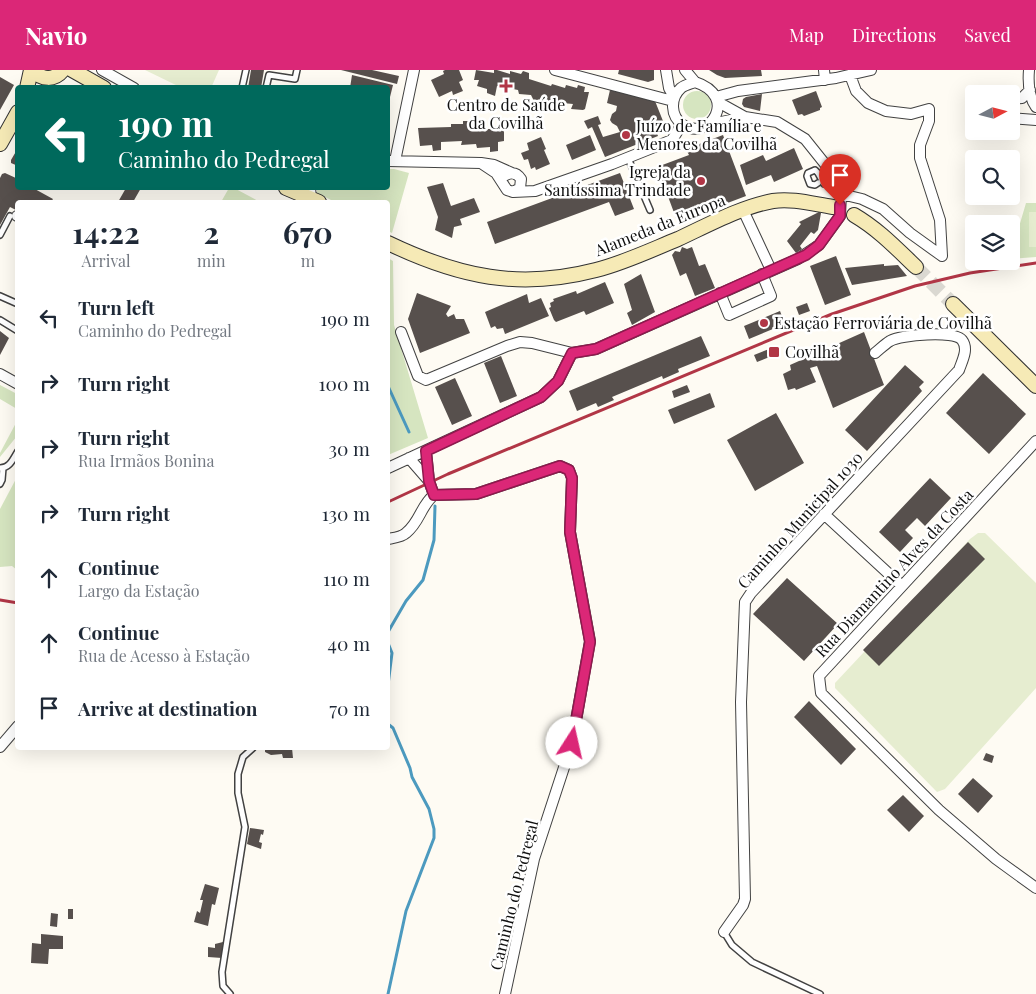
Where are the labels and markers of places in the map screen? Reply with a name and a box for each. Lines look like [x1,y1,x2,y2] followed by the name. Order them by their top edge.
[499,79,513,93] marker: Centro de Saúde da Covilhã
[447,94,565,133] place label: Centro de Saúde da Covilhã
[635,115,777,154] place label: Juízo de Família e Menores da Covilhã
[620,129,632,141] marker: Juízo de Família e Menores da Covilhã
[819,154,861,205] pin
[544,161,691,200] place label: Igreja da Santíssima Trindade
[695,175,707,187] marker: Igreja da Santíssima Trindade
[774,312,992,333] place label: Estação Ferroviária de Covilhã
[758,317,770,329] marker: Estação Ferroviária de Covilhã
[785,341,839,362] place label: Covilhã
[767,345,781,359] marker: Covilhã

